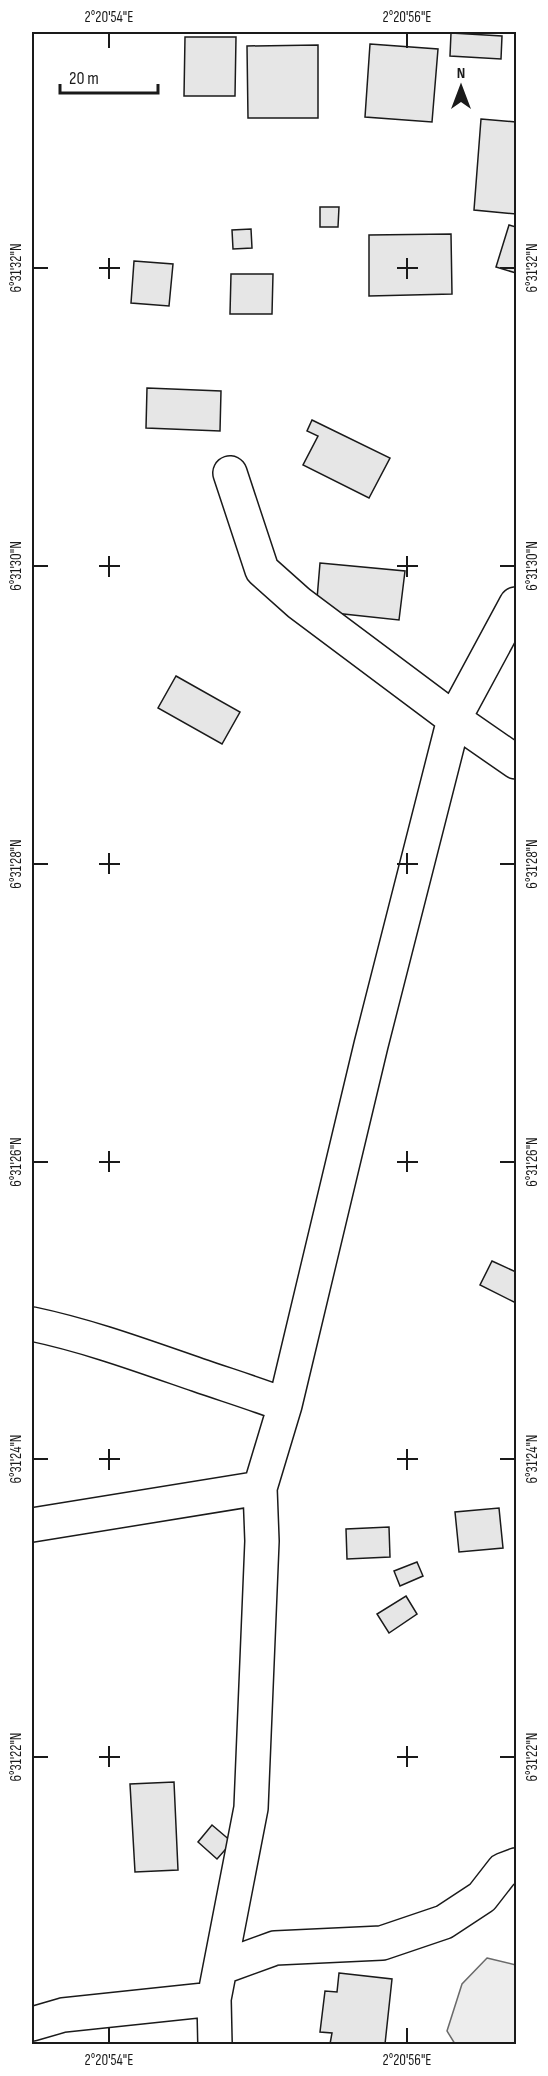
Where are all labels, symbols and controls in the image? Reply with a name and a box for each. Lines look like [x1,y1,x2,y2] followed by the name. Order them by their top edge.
[85,8,133,27] text: 2°20'54"E
[382,8,432,27] text: 2°20'56"E
[60,57,158,95] scale bar
[431,57,491,117] north arrow
[457,64,465,83] text: N
[69,68,99,89] text: 20 m
[7,243,26,293] text: 6°31'32"N
[523,243,542,293] text: 6°31'32"N
[7,541,26,591] text: 6°31'30"N
[523,541,542,591] text: 6°31'30"N
[7,839,26,889] text: 6°31'28"N
[523,839,542,889] text: 6°31'28"N
[7,1137,26,1187] text: 6°31'26"N
[523,1137,542,1187] text: 6°31'26"N
[7,1434,26,1484] text: 6°31'24"N
[523,1434,542,1484] text: 6°31'24"N
[7,1732,26,1782] text: 6°31'22"N
[523,1732,542,1782] text: 6°31'22"N
[85,2051,133,2070] text: 2°20'54"E
[382,2051,432,2070] text: 2°20'56"E

